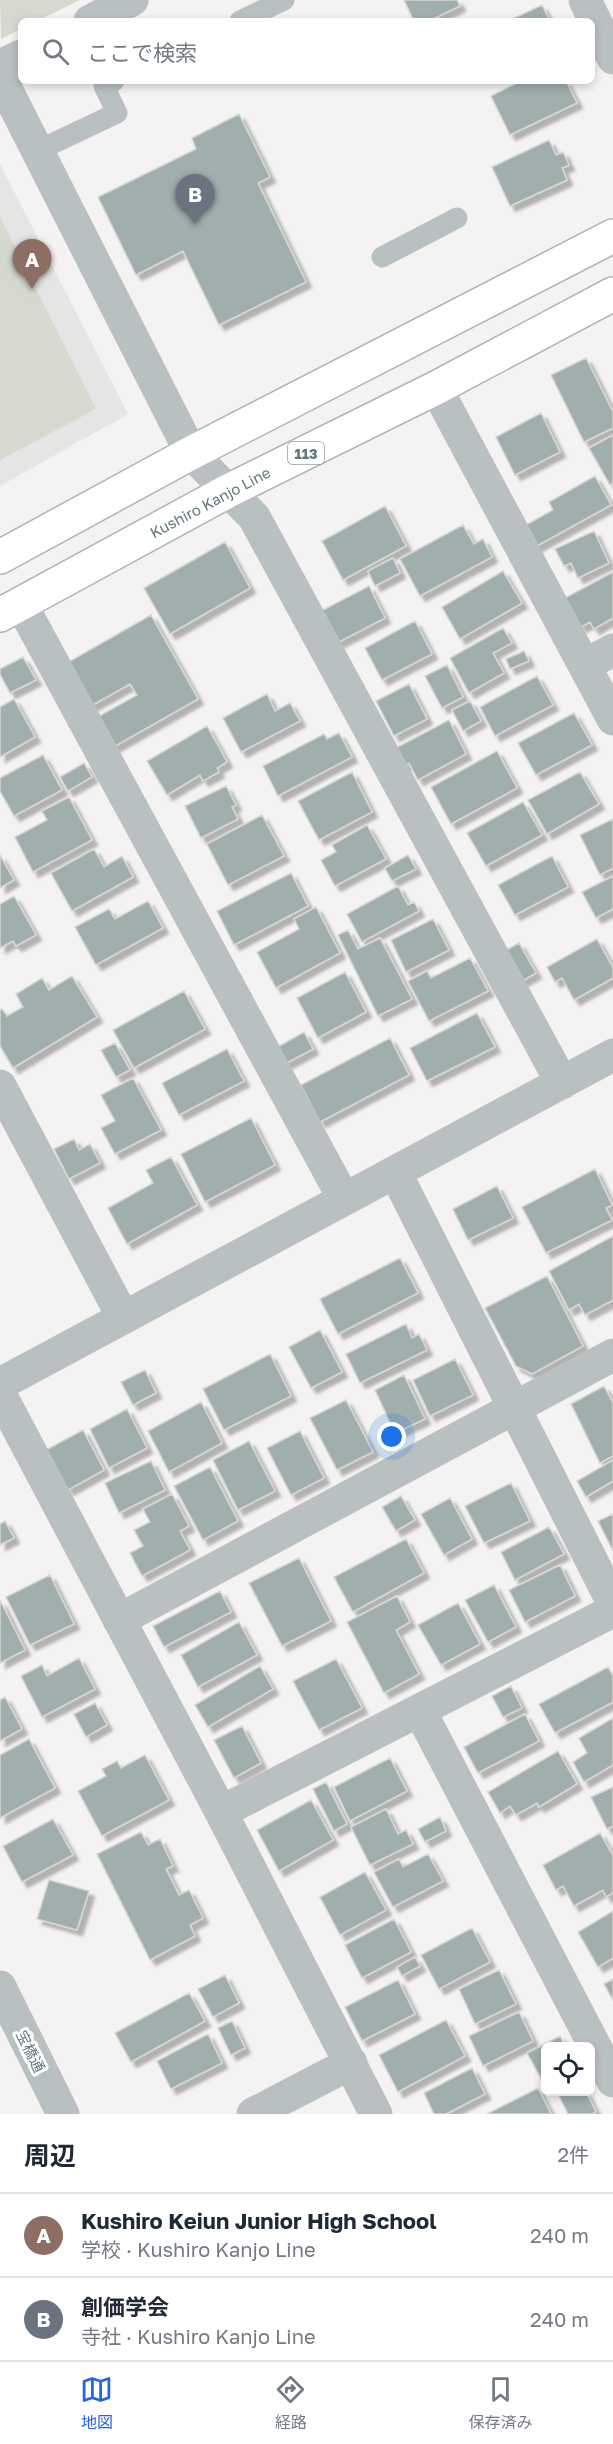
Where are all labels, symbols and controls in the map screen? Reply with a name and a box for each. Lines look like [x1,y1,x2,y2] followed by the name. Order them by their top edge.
[18,18,595,84] search box
[39,35,72,68] icon: search
[87,39,197,66] text: ここで検索
[176,174,214,224] pin: B
[12,240,51,289] pin: A
[288,442,324,464] road number: 113
[147,462,274,541] street label: Kushiro Kanjo Line
[377,1422,406,1451] your location
[13,2027,49,2075] street label: 宝橋通
[541,2042,595,2096] map controls
[541,2042,595,2096] button: locate
[24,2140,76,2171] text: 周辺
[557,2142,589,2166] text: 2件
[81,2207,437,2234] text: Kushiro Keiun Junior High School
[36,2223,51,2247] text: A
[530,2223,589,2247] text: 240 m
[81,2237,316,2261] text: 学校 · Kushiro Kanjo Line
[81,2293,169,2320] text: 創価学会
[36,2307,51,2331] text: B
[530,2307,589,2331] text: 240 m
[81,2324,316,2348] text: 寺社 · Kushiro Kanjo Line
[80,2373,113,2433] tab: 地図
[274,2373,307,2433] tab: 経路
[468,2373,532,2433] tab: 保存済み

